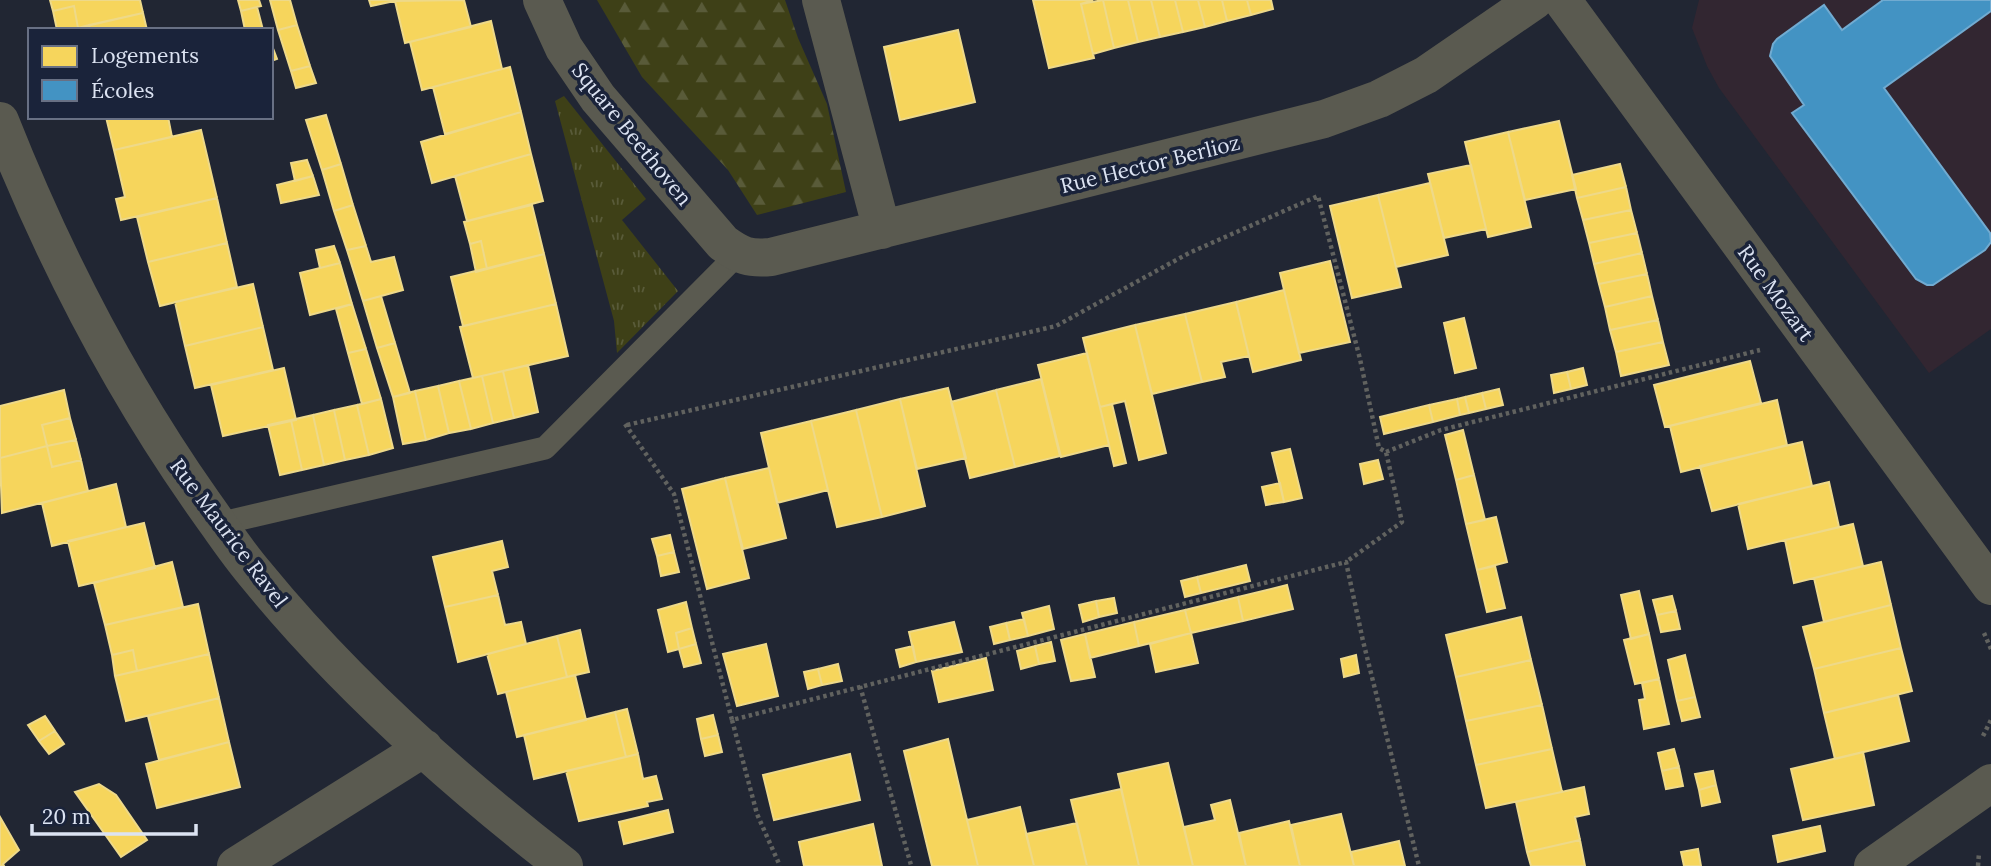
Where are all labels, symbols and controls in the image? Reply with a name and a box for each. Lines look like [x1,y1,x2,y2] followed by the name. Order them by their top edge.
[28,28,273,119] legend
[91,42,199,69] text: Logements
[566,57,698,211] street label: Square Beethoven
[91,77,154,104] text: Écoles
[1057,129,1243,199] street label: Rue Hector Berlioz
[1732,239,1821,347] street label: Rue Mozart
[164,453,294,613] street label: Rue Maurice Ravel
[32,792,196,836] scale bar
[42,803,91,830] text: 20 m

